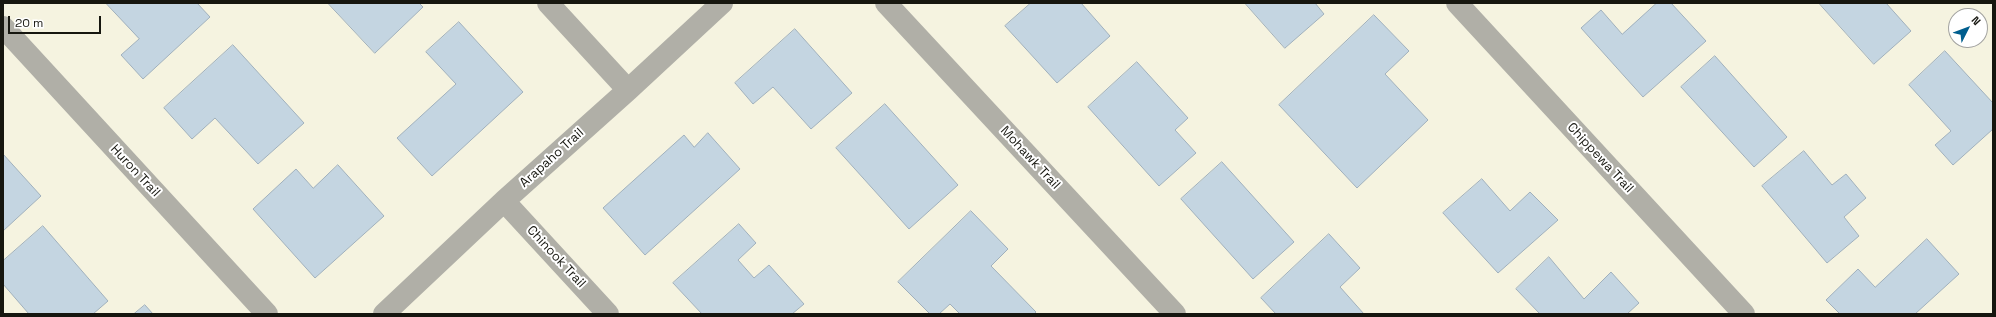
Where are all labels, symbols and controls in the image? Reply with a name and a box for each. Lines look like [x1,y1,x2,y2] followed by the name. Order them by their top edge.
[10,8,103,34] scale bar
[1948,8,1988,48] north arrow
[1969,13,1984,28] text: N
[15,15,43,31] text: 20 m
[1564,120,1636,196] street label: Chippewa Trail
[997,123,1063,193] street label: Mohawk Trail
[517,125,587,191] street label: Arapaho Trail
[107,142,163,200] street label: Huron Trail
[523,223,589,291] street label: Chinook Trail

